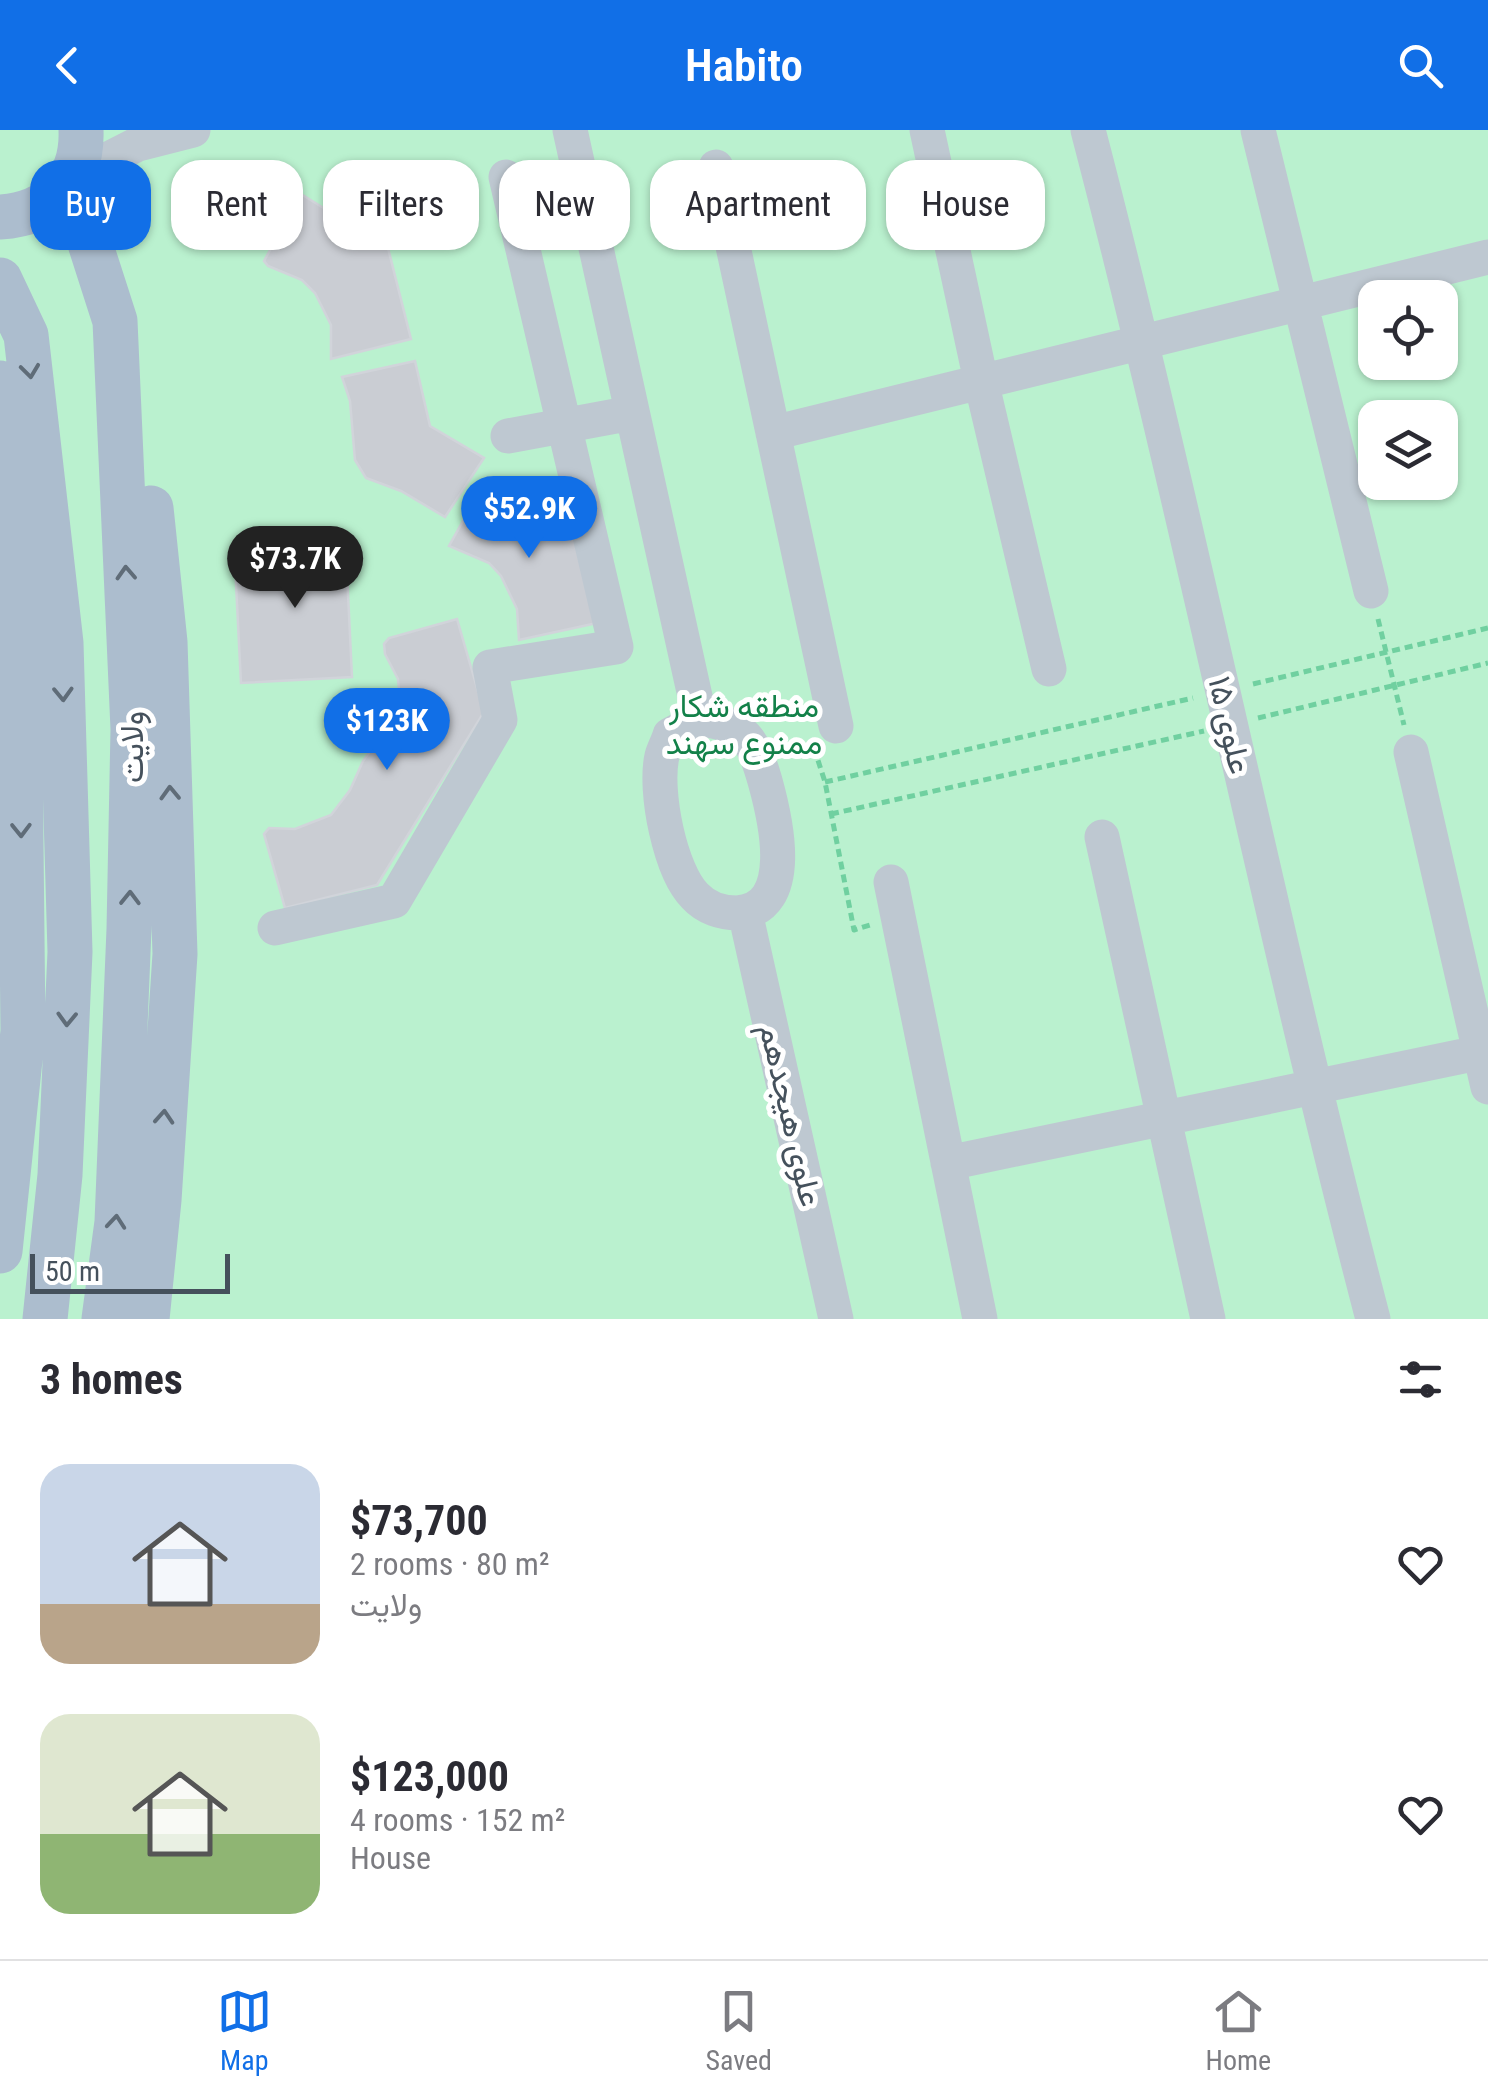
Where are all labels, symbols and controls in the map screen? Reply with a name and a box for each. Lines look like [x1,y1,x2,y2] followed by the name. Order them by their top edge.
[40,38,95,93] icon: back
[1393,38,1448,93] icon: search
[685,39,803,92] text: Habito
[30,160,151,250] chip: Buy
[171,160,303,250] chip: Rent
[323,160,479,250] chip: Filters
[499,160,630,250] chip: New
[650,160,866,250] chip: Apartment
[886,160,1045,250] chip: House
[1358,280,1458,500] map controls
[1358,280,1458,380] button: locate
[19,364,40,380] one-way arrow
[1358,400,1458,500] button: layers
[448,476,610,561] pin: $52.9K
[483,489,575,527] text: $52.9K
[214,526,376,611] pin: $73.7K
[249,539,341,577] text: $73.7K
[116,564,137,580] one-way arrow
[1199,672,1260,778] street label: علوی ۱۵
[52,687,73,703] one-way arrow
[666,687,822,765] park label: منطقه شکار ممنوع سهند
[317,688,457,773] pin: $123K
[346,701,428,739] text: $123K
[113,711,152,783] street label: ولایت
[160,784,181,800] one-way arrow
[10,824,32,839] one-way arrow
[119,889,141,904] one-way arrow
[57,1012,78,1028] one-way arrow
[750,1020,830,1210] street label: علوی هیجدهم
[153,1109,174,1125] one-way arrow
[104,1214,126,1230] one-way arrow
[30,1249,230,1294] scale bar
[45,1255,100,1288] text: 50 m
[1393,1352,1448,1407] icon: filters
[40,1355,183,1404] text: 3 homes
[350,1496,488,1545] text: $73,700
[120,1504,240,1624] icon: home
[1393,1537,1448,1592] icon: heart
[350,1545,549,1583] text: 2 rooms · 80 m²
[350,1586,422,1624] text: ولایت
[350,1752,509,1801] text: $123,000
[120,1754,240,1874] icon: home
[1393,1787,1448,1842] icon: heart
[350,1801,565,1839] text: 4 rooms · 152 m²
[350,1839,431,1877] text: House
[217,1984,272,2077] tab: Map
[705,1984,772,2077] tab: Saved
[1206,1984,1271,2077] tab: Home

